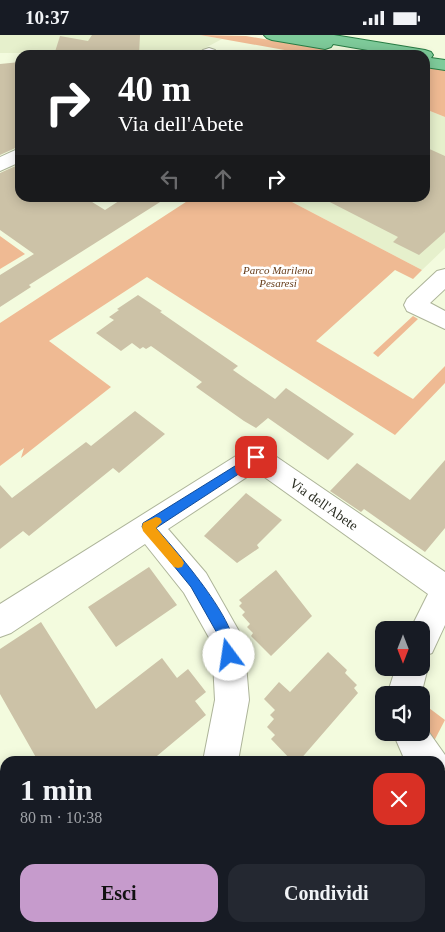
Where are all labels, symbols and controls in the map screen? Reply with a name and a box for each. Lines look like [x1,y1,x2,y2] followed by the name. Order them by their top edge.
[25,7,69,28] text: 10:37
[35,70,100,135] icon: right
[118,70,191,109] text: 40 m
[118,111,243,136] text: Via dell'Abete
[156,165,184,193] icon: left
[209,165,237,193] icon: ahead
[262,165,290,193] icon: right
[242,264,314,289] park label: Parco Marilena Pesaresi
[235,436,277,478] pin
[242,443,270,471] icon: arrive
[287,475,361,533] street label: Via dell'Abete
[375,621,430,676] north arrow
[375,621,430,741] map controls
[202,628,254,680] position arrow
[375,686,430,741] button: sound
[20,773,93,806] text: 1 min
[373,773,425,825] button: close
[20,809,102,826] text: 80 m · 10:38
[20,864,218,922] button: Esci
[228,864,425,922] button: Condividi

